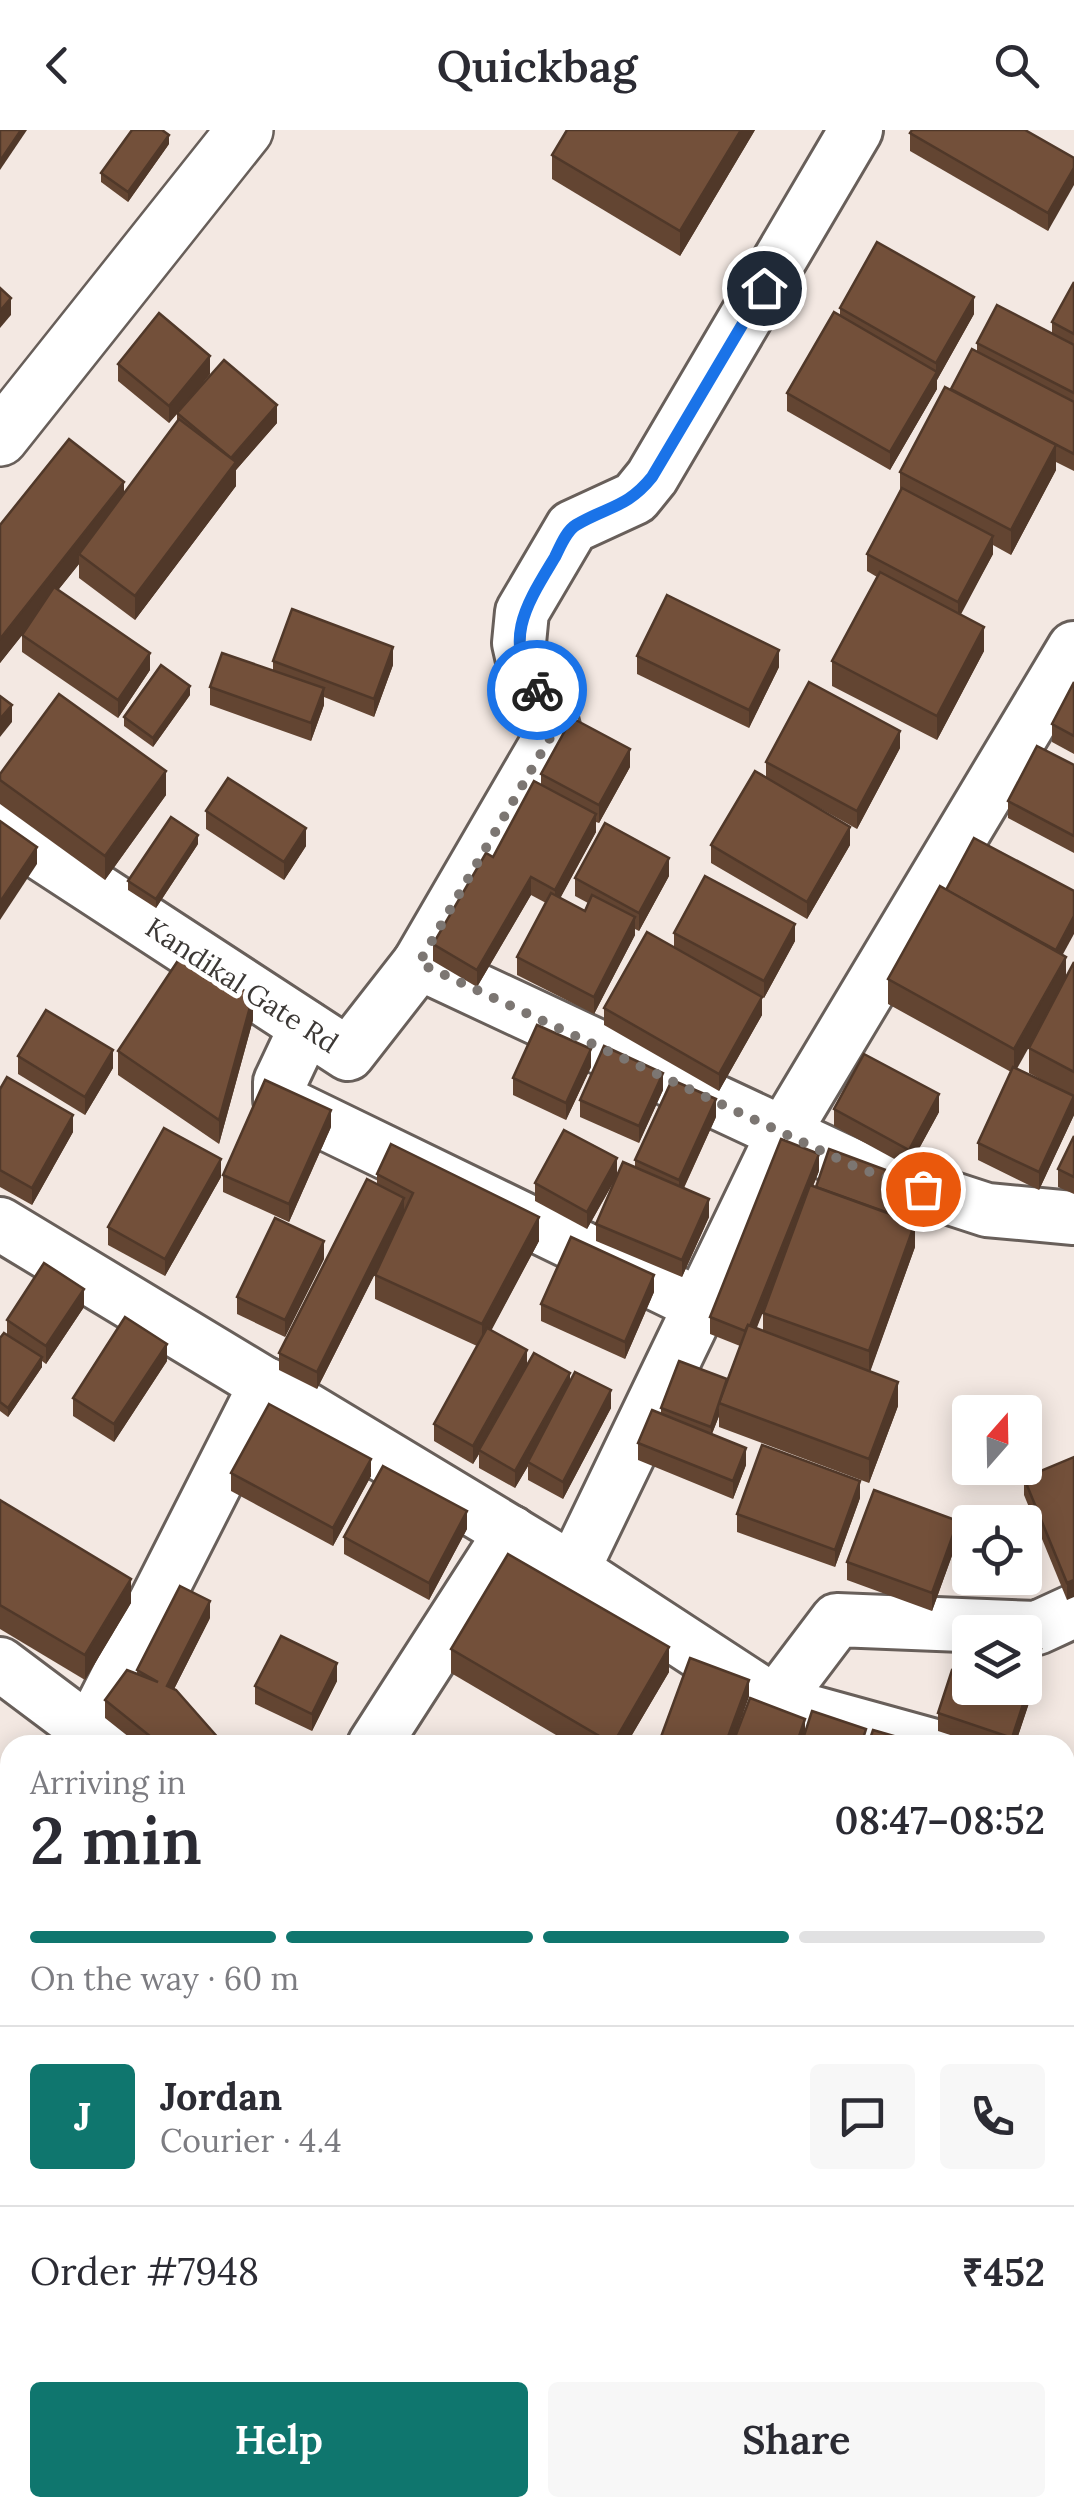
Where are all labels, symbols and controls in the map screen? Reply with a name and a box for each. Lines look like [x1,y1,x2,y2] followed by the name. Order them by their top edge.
[437,37,637,94] text: Quickbag
[30,38,85,93] icon: back
[989,38,1044,93] icon: search
[722,246,807,331] pin
[737,261,792,316] icon: home
[487,640,587,740] courier
[510,663,565,718] icon: bike
[139,909,345,1061] street label: Kandikal Gate Rd
[881,1147,966,1232] pin
[896,1162,951,1217] icon: bag
[952,1395,1042,1485] north arrow
[952,1395,1042,1705] map controls
[952,1505,1042,1595] button: locate
[952,1615,1042,1705] button: layers
[30,1762,186,1803] text: Arriving in
[835,1796,1045,1844] text: 08:47–08:52
[30,1799,202,1882] text: 2 min
[30,1958,299,1999] text: On the way · 60 m
[810,2064,915,2169] button: chat
[940,2064,1045,2169] button: phone
[160,2072,282,2120] text: Jordan
[74,2092,91,2140] text: J
[160,2120,342,2161] text: Courier · 4.4
[30,2247,259,2295] text: Order #7948
[962,2248,1045,2296] text: ₹452
[30,2382,528,2497] button: Help
[548,2382,1045,2497] button: Share

